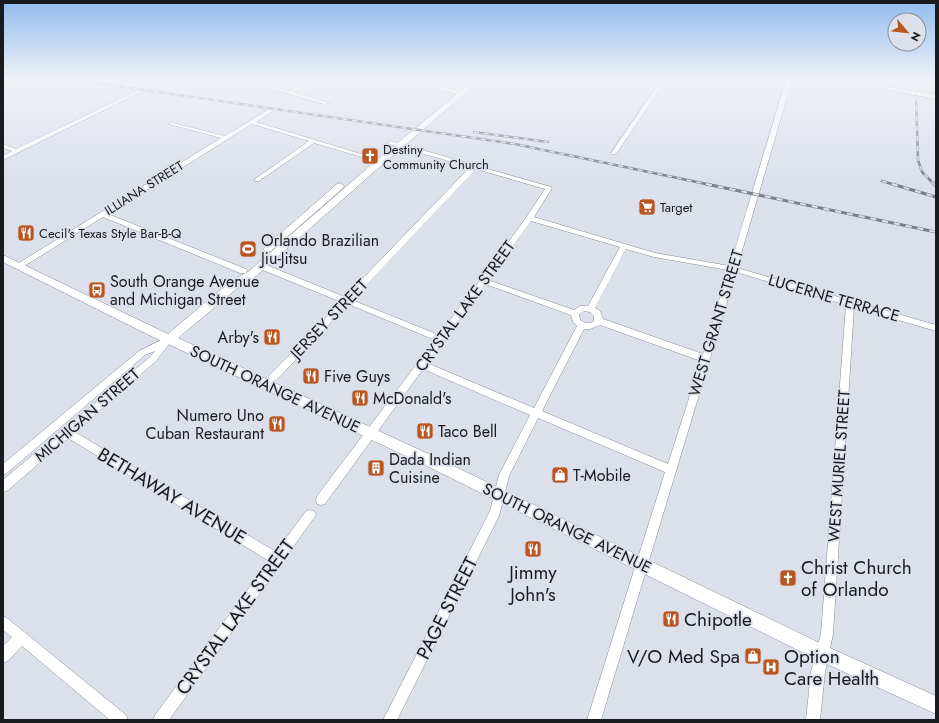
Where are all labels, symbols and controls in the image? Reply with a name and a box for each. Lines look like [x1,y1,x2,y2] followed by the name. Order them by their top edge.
[887,12,927,52] north arrow
[907,29,925,44] text: N
[383,140,489,174] place label: Destiny Community Church
[360,146,380,166] church icon: Destiny Community Church
[101,156,187,220] street label: ILLIANA STREET
[637,197,657,217] supermarket icon: Target
[660,198,693,217] place label: Target
[16,223,36,243] restaurant icon: Cecil's Texas Style Bar-B-Q
[39,224,182,243] place label: Cecil's Texas Style Bar-B-Q
[259,229,379,270] place label: Orlando Brazilian Jiu-Jitsu
[410,235,521,376] street label: CRYSTAL LAKE STREET
[238,239,258,259] sports icon: Orlando Brazilian Jiu-Jitsu
[683,246,749,399] street label: WEST GRANT STREET
[765,268,903,328] street label: LUCERNE TERRACE
[110,270,259,311] place label: South Orange Avenue and Michigan Street
[284,274,373,366] street label: JERSEY STREET
[87,280,107,300] bus stop icon: South Orange Avenue and Michigan Street
[218,326,259,349] place label: Arby's
[262,327,282,347] restaurant icon: Arby's
[186,339,364,439] street label: SOUTH ORANGE AVENUE
[29,362,145,467] street label: MICHIGAN STREET
[324,365,390,388] place label: Five Guys
[301,366,321,386] restaurant icon: Five Guys
[373,387,452,410] place label: McDonald's
[350,388,370,408] restaurant icon: McDonald's
[822,389,856,543] street label: WEST MURIEL STREET
[146,404,264,445] place label: Numero Uno Cuban Restaurant
[267,414,287,434] restaurant icon: Numero Uno Cuban Restaurant
[438,420,497,443] place label: Taco Bell
[415,421,435,441] restaurant icon: Taco Bell
[92,441,252,551] street label: BETHAWAY AVENUE
[389,448,471,489] place label: Dada Indian Cuisine
[366,458,386,478] building icon: Dada Indian Cuisine
[573,464,631,487] place label: T-Mobile
[550,465,570,485] shop icon: T-Mobile
[479,477,655,579] street label: SOUTH ORANGE AVENUE
[169,533,301,700] street label: CRYSTAL LAKE STREET
[523,539,543,559] restaurant icon: Jimmy John's
[410,552,484,664] street label: PAGE STREET
[801,554,912,603] place label: Christ Church of Orlando
[506,559,557,608] place label: Jimmy John's
[778,568,798,588] church icon: Christ Church of Orlando
[684,606,752,633] place label: Chipotle
[661,609,681,629] restaurant icon: Chipotle
[627,643,740,670] place label: V/O Med Spa
[784,643,879,692] place label: Option Care Health
[743,646,763,666] shop icon: V/O Med Spa
[761,657,781,677] hospital icon: Option Care Health

